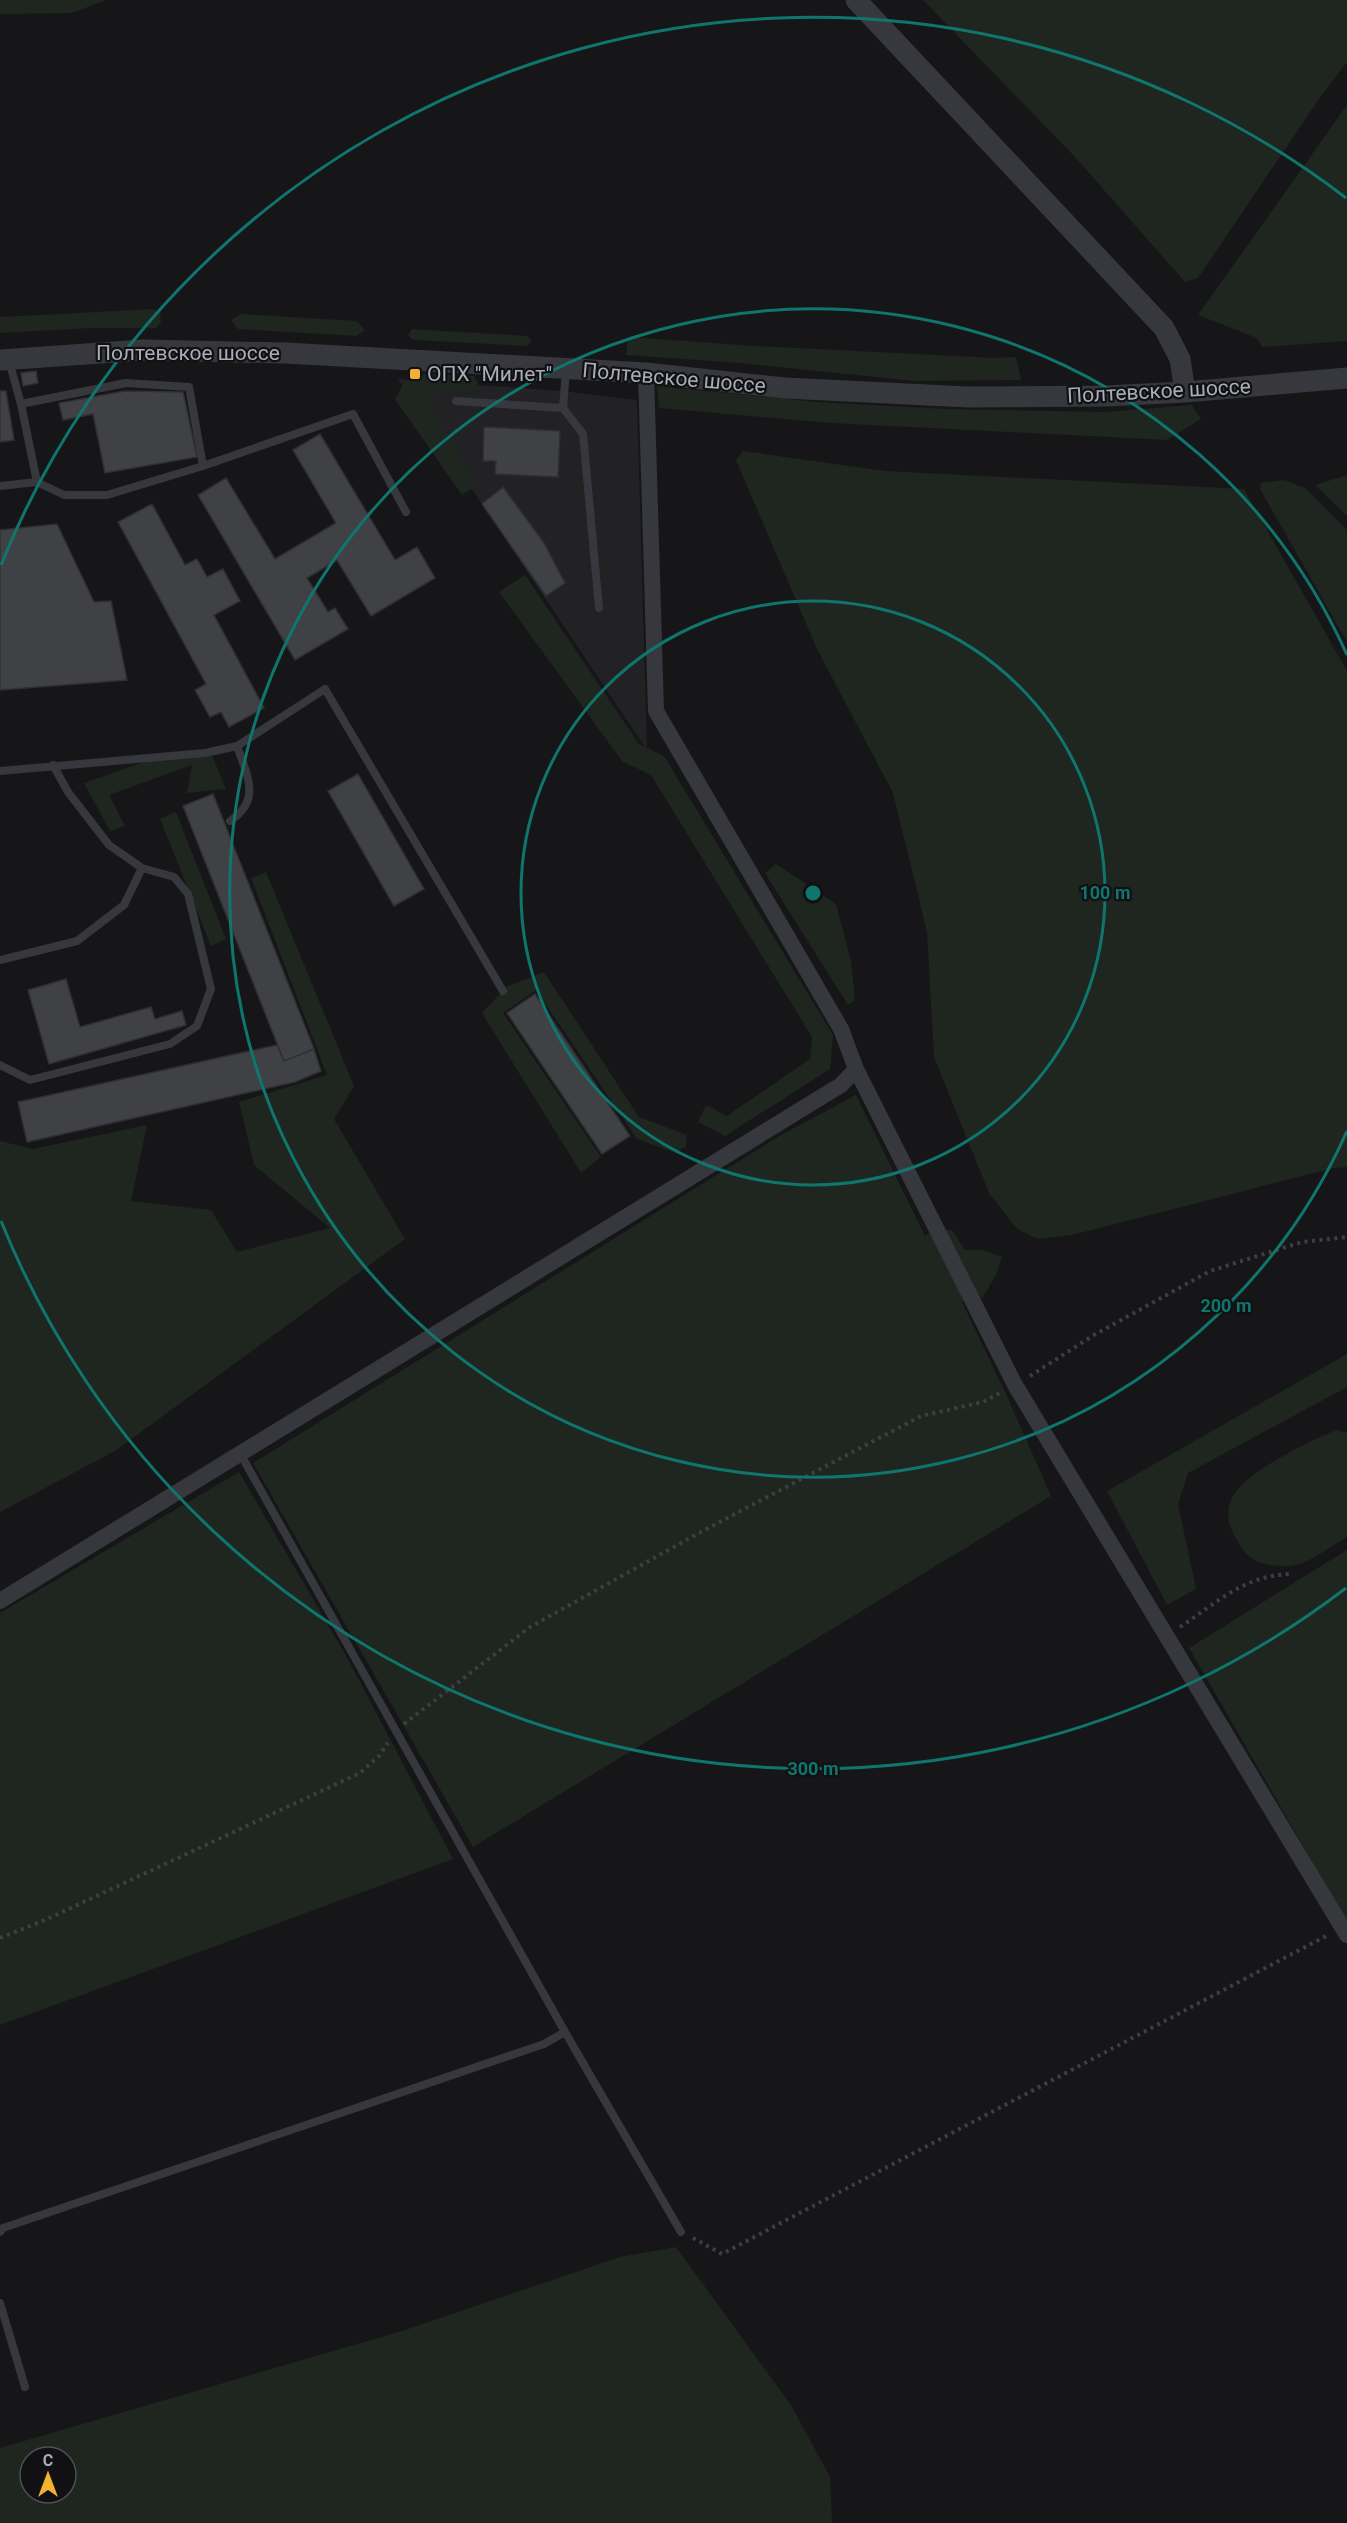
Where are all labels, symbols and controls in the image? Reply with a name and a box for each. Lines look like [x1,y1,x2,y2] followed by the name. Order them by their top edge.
[96,341,280,365] street label: Полтевское шоссе
[581,358,767,398] street label: Полтевское шоссе
[427,362,552,386] place label: ОПХ "Милет"
[408,367,422,381] marker: ОПХ "Милет"
[1067,374,1251,408] street label: Полтевское шоссе
[1079,882,1131,903] text: 100 m
[803,883,823,903] centre of rings
[1200,1295,1252,1316] text: 200 m
[787,1758,839,1779] text: 300 m
[18,2445,78,2505] north arrow
[43,2451,53,2470] text: С

